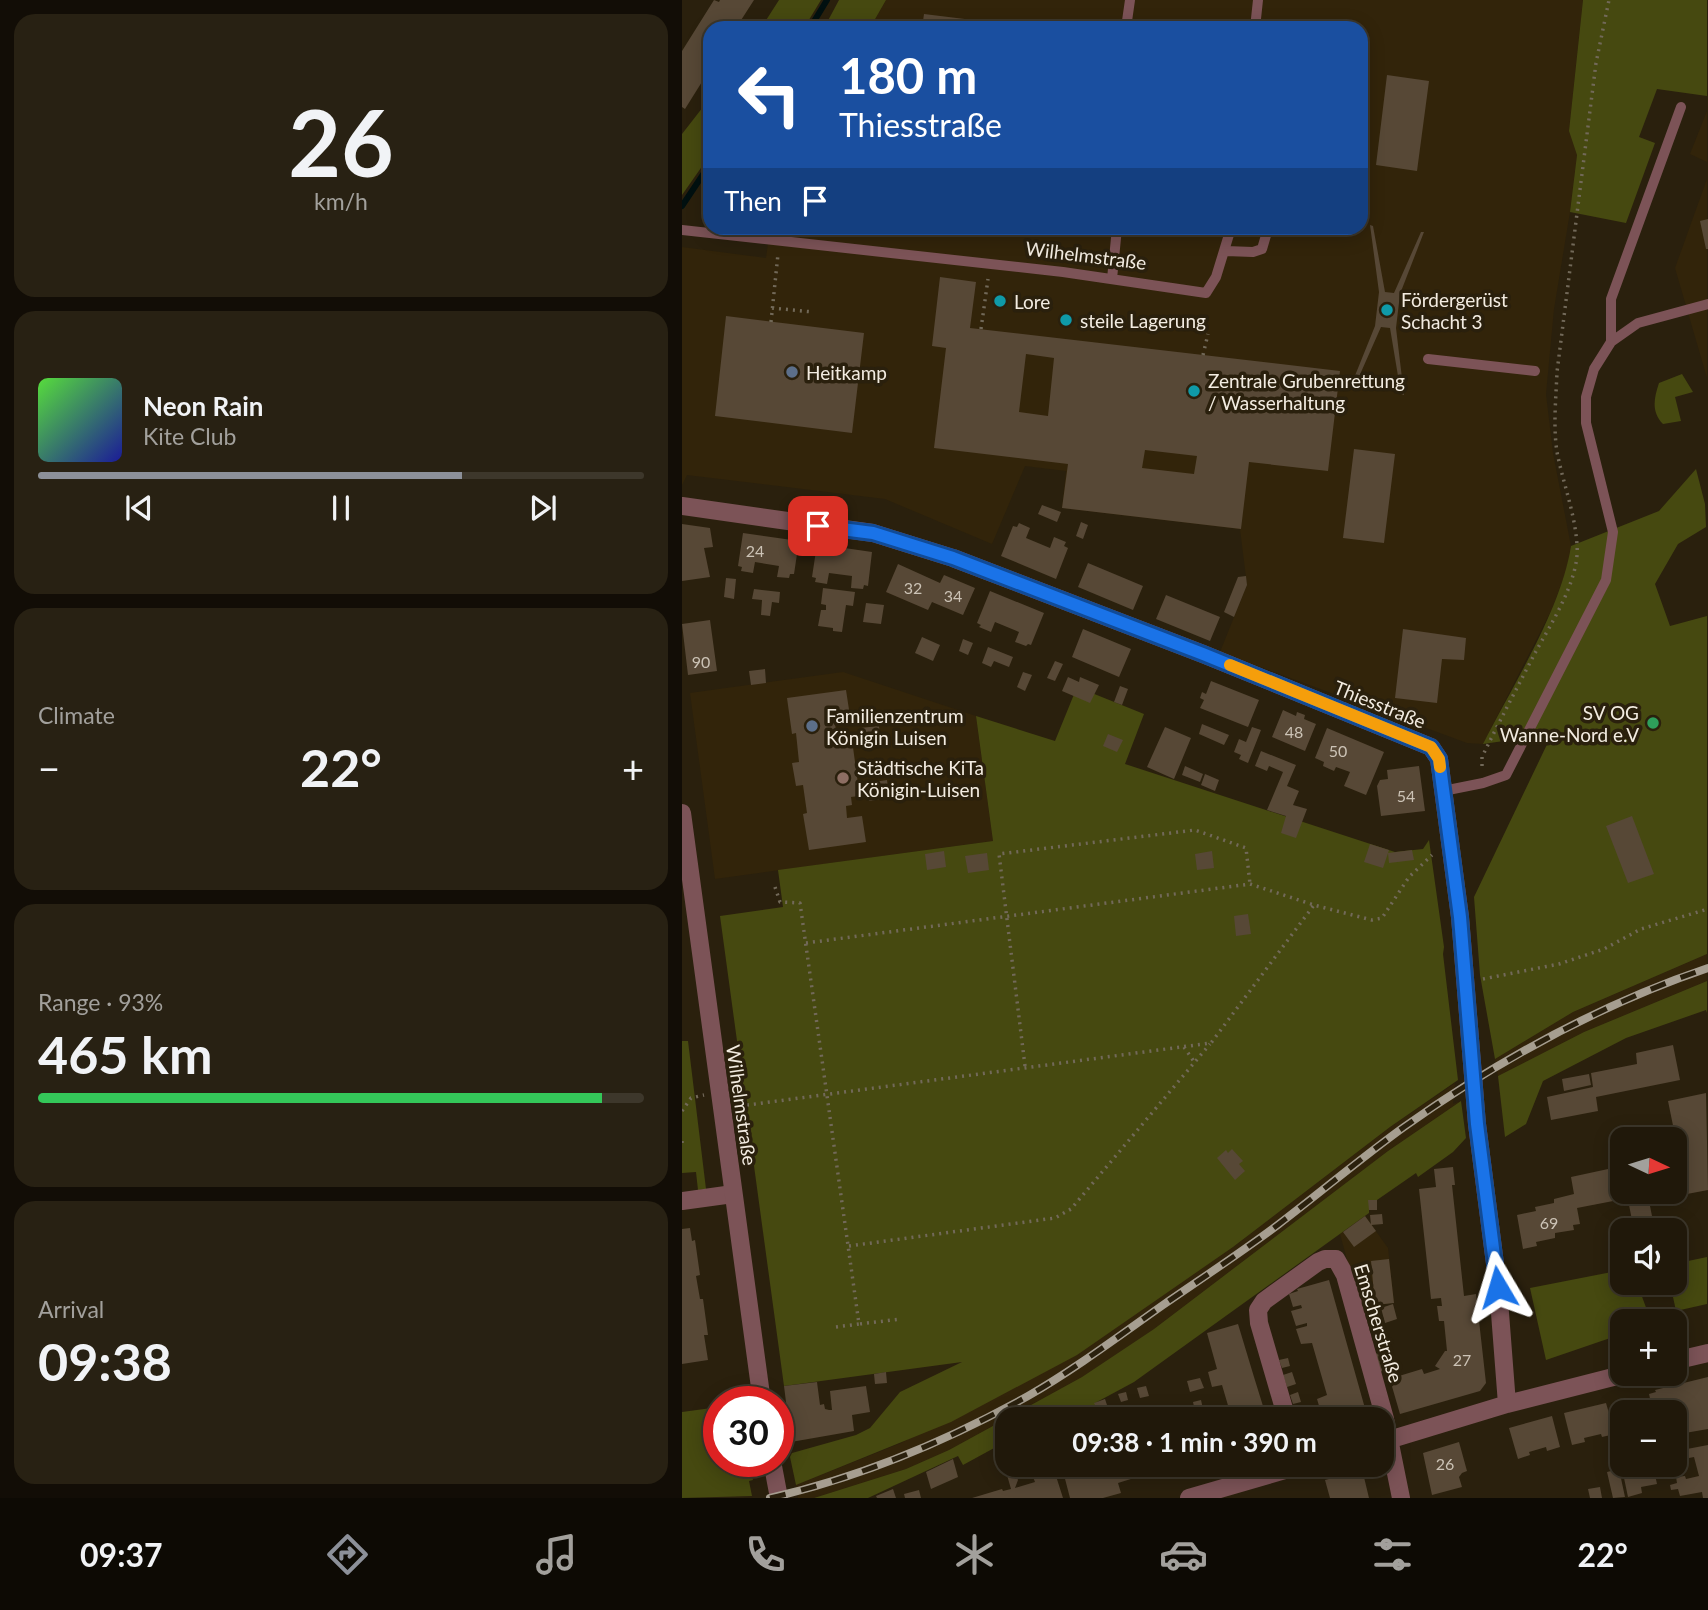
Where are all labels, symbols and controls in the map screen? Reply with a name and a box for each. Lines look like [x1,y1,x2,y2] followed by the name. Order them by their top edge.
[839,46,977,104] text: 180 m
[724,49,815,140] icon: left
[288,87,394,196] text: 26
[839,105,1002,144] text: Thiesstraße
[796,182,834,220] icon: arrive
[724,185,782,217] text: Then
[314,187,368,215] text: km/h
[1024,236,1148,274] street label: Wilhelmstraße
[1401,288,1508,333] place label: Fördergerüst Schacht 3
[1014,290,1050,313] place label: Lore
[992,293,1008,309] marker: Lore
[1379,302,1395,318] marker: Fördergerüst Schacht 3
[1080,309,1206,332] place label: steile Lagerung
[1058,312,1074,328] marker: steile Lagerung
[806,361,887,384] place label: Heitkamp
[784,364,800,380] marker: Heitkamp
[1208,369,1405,414] place label: Zentrale Grubenrettung / Wasserhaltung
[1186,383,1202,399] marker: Zentrale Grubenrettung / Wasserhaltung
[143,390,263,422] text: Neon Rain
[143,422,236,450] text: Kite Club
[120,489,158,527] icon: previous
[322,489,360,527] icon: pause
[524,489,562,527] icon: next
[788,496,848,556] pin
[799,507,837,545] icon: arrive
[746,541,764,560] house number: 24
[904,578,922,597] house number: 32
[944,586,962,605] house number: 34
[692,652,710,671] house number: 90
[1331,675,1429,733] street label: Thiesstraße
[38,701,115,729] text: Climate
[1500,701,1639,746] place label: SV OG Wanne-Nord e.V
[826,704,964,749] place label: Familienzentrum Königin Luisen
[1645,715,1661,731] marker: SV OG Wanne-Nord e.V
[804,718,820,734] marker: Familienzentrum Königin Luisen
[1285,722,1303,741] house number: 48
[300,736,382,798] text: 22°
[1329,741,1347,760] house number: 50
[38,745,60,791] text: −
[622,745,644,791] text: +
[857,756,984,801] place label: Städtische KiTa Königin-Luisen
[835,770,851,786] marker: Städtische KiTa Königin-Luisen
[1397,786,1415,805] house number: 54
[38,988,163,1016] text: Range · 93%
[38,1023,212,1085] text: 465 km
[722,1043,762,1167] street label: Wilhelmstraße
[1610,1127,1686,1204] north arrow
[1610,1127,1687,1477] map controls
[1540,1213,1558,1232] house number: 69
[1610,1218,1687,1295] button: sound
[1461,1250,1535,1324] position arrow
[1350,1261,1408,1385] street label: Emscherstraße
[38,1295,104,1323] text: Arrival
[1610,1309,1687,1386] button: +
[38,1330,172,1392] text: 09:38
[1453,1350,1471,1369] house number: 27
[703,1386,794,1477] speed limit sign: 30
[1610,1400,1687,1477] button: −
[1072,1426,1317,1458] text: 09:38 · 1 min · 390 m
[1436,1454,1454,1473] house number: 26
[323,1530,372,1579] icon: directions
[532,1530,581,1579] icon: music
[741,1530,790,1579] icon: phone
[950,1530,999,1579] icon: climate
[1159,1530,1208,1579] icon: car
[1368,1530,1417,1579] icon: filters
[80,1535,163,1574] text: 09:37
[1577,1535,1628,1574] text: 22°

